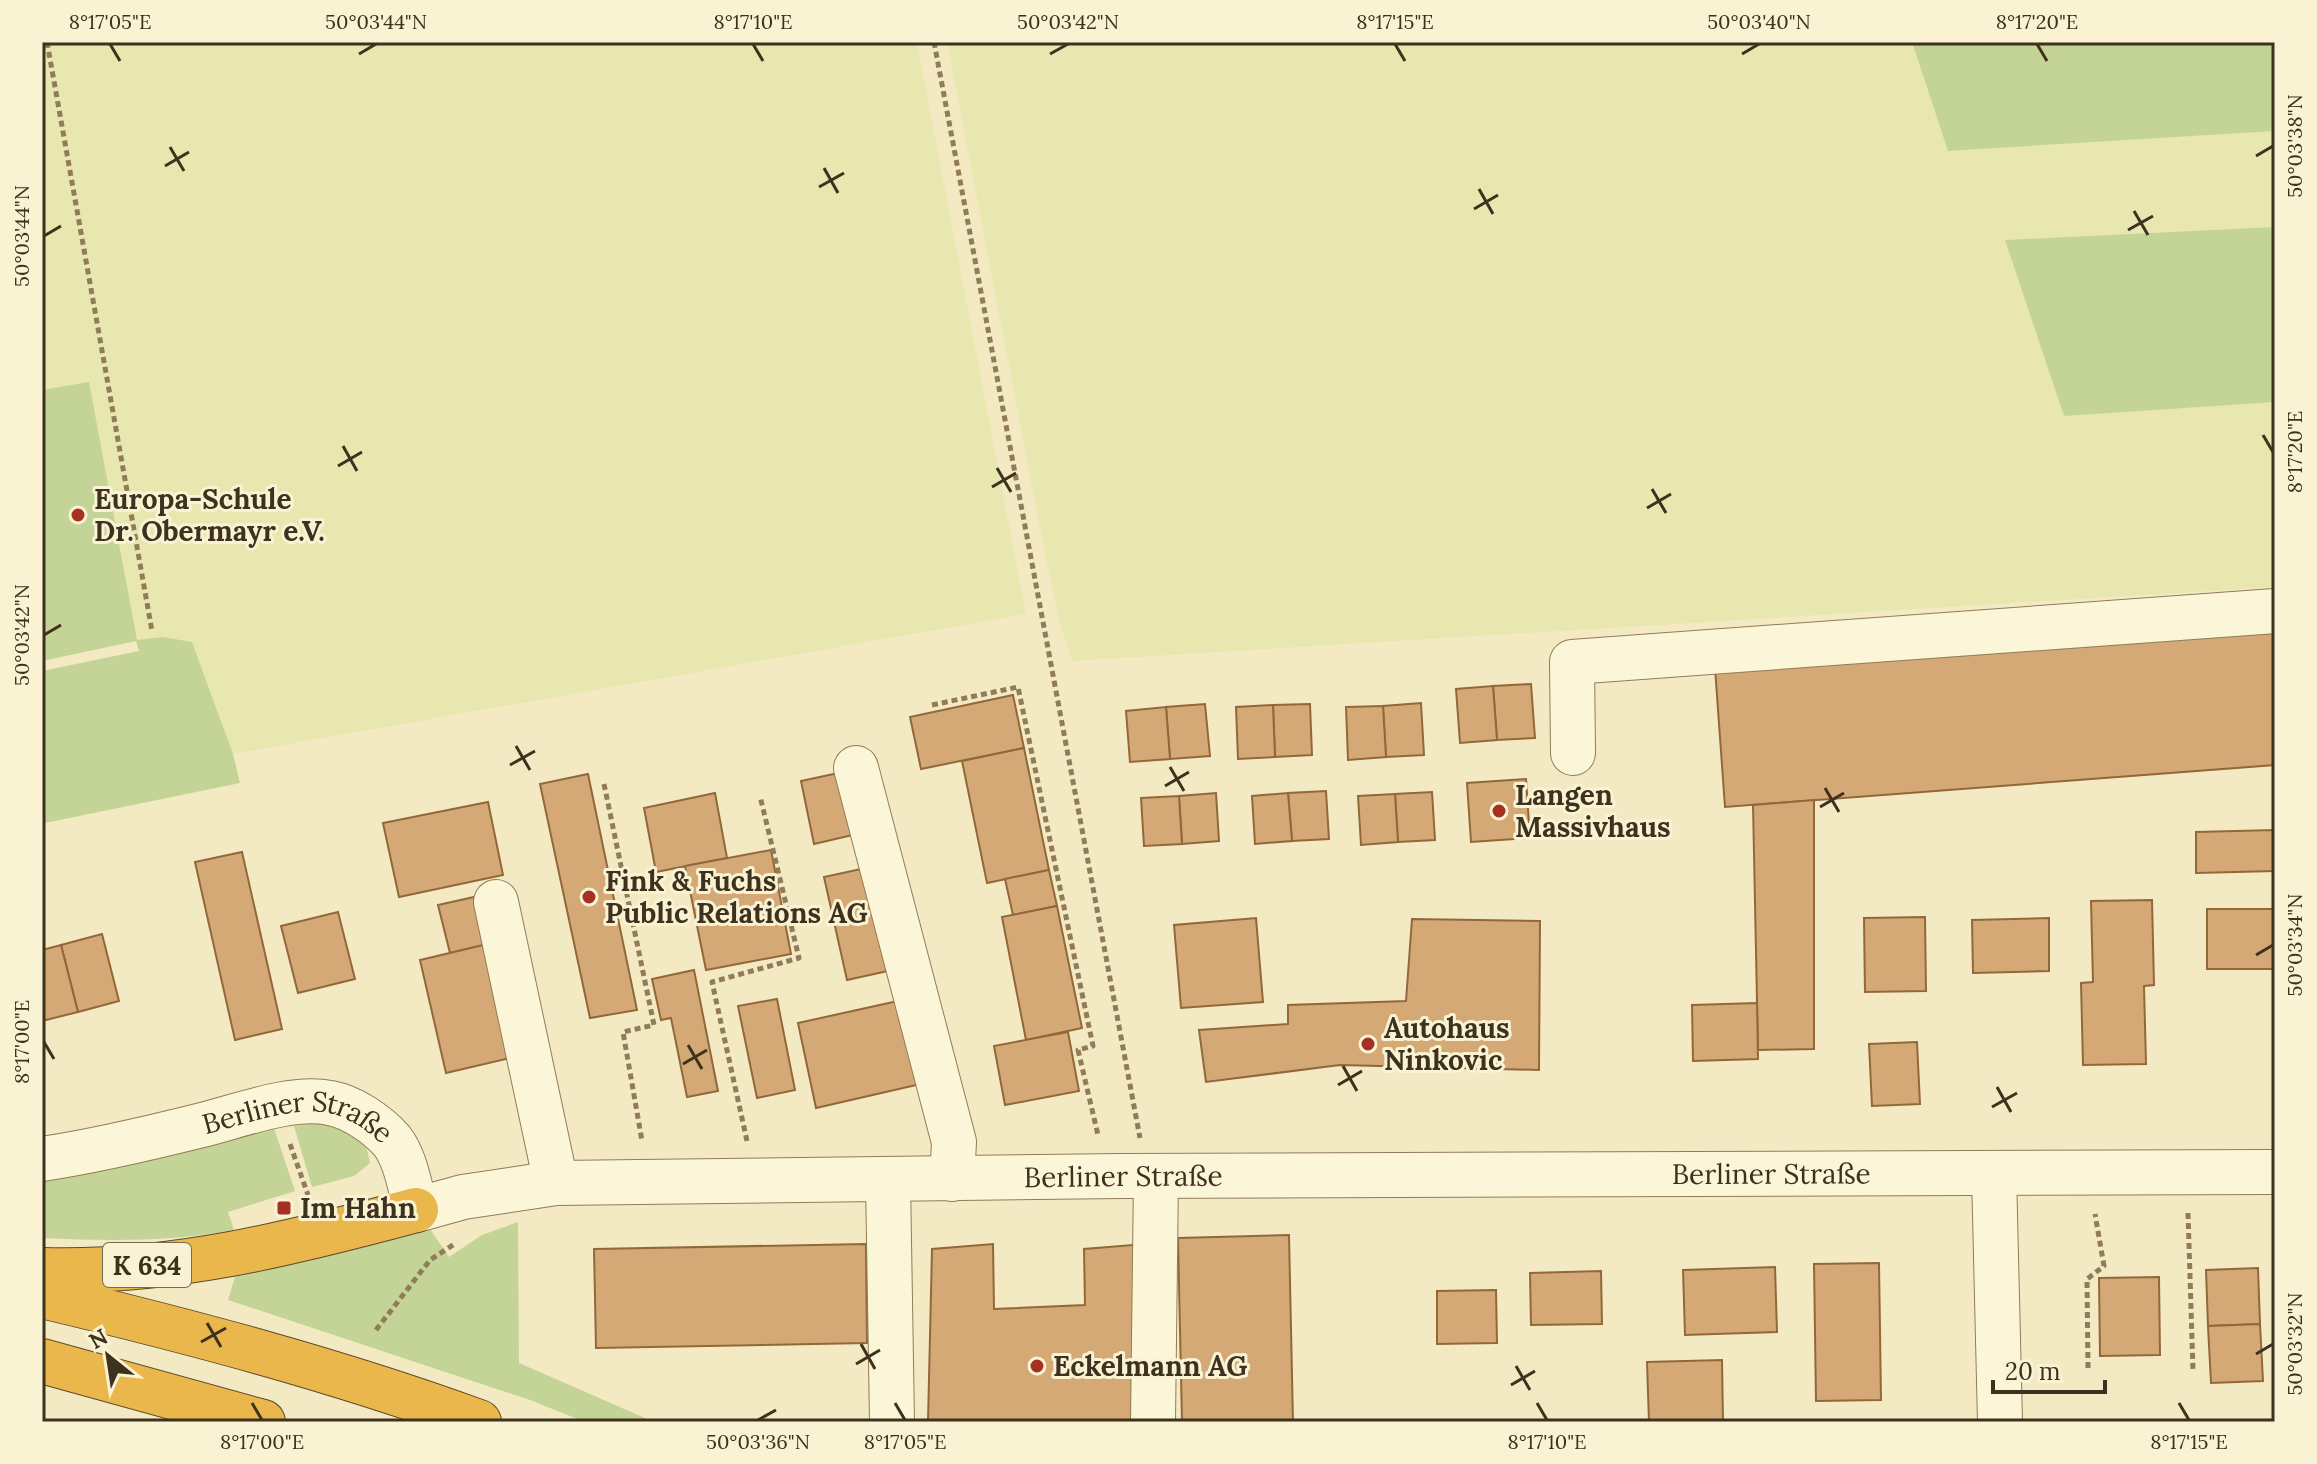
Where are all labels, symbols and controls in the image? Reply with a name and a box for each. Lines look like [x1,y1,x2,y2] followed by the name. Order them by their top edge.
[69,9,151,34] text: 8°17'05"E
[325,9,427,34] text: 50°03'44"N
[713,9,793,34] text: 8°17'10"E
[1017,9,1119,34] text: 50°03'42"N
[1356,9,1434,34] text: 8°17'15"E
[1707,9,1811,34] text: 50°03'40"N
[1996,9,2078,34] text: 8°17'20"E
[2282,94,2307,198] text: 50°03'38"N
[9,185,34,287] text: 50°03'44"N
[2282,411,2307,493] text: 8°17'20"E
[94,481,325,549] place label: Europa-Schule Dr. Obermayr e.V.
[69,506,87,524] marker: Europa-Schule Dr. Obermayr e.V.
[9,584,34,686] text: 50°03'42"N
[1515,777,1671,845] place label: Langen Massivhaus
[1490,802,1508,820] marker: Langen Massivhaus
[605,863,868,931] place label: Fink & Fuchs Public Relations AG
[580,888,598,906] marker: Fink & Fuchs Public Relations AG
[2282,893,2307,997] text: 50°03'34"N
[9,1000,34,1084] text: 8°17'00"E
[1384,1010,1510,1078] place label: Autohaus Ninkovic
[1359,1035,1377,1053] marker: Autohaus Ninkovic
[198,1083,401,1151] street label: Berliner Straße
[1672,1155,1871,1192] street label: Berliner Straße
[1023,1158,1223,1195] street label: Berliner Straße
[300,1190,416,1226] place label: Im Hahn
[275,1199,293,1217] marker: Im Hahn
[103,1243,191,1287] road number: K 634
[2282,1292,2307,1396] text: 50°03'32"N
[68,1316,148,1396] north arrow
[84,1322,112,1355] text: N
[1993,1344,2105,1394] scale bar
[1053,1348,1247,1384] place label: Eckelmann AG
[2005,1356,2061,1387] text: 20 m
[1028,1357,1046,1375] marker: Eckelmann AG
[220,1429,304,1454] text: 8°17'00"E
[706,1429,810,1454] text: 50°03'36"N
[864,1429,946,1454] text: 8°17'05"E
[1507,1429,1587,1454] text: 8°17'10"E
[2150,1429,2228,1454] text: 8°17'15"E

